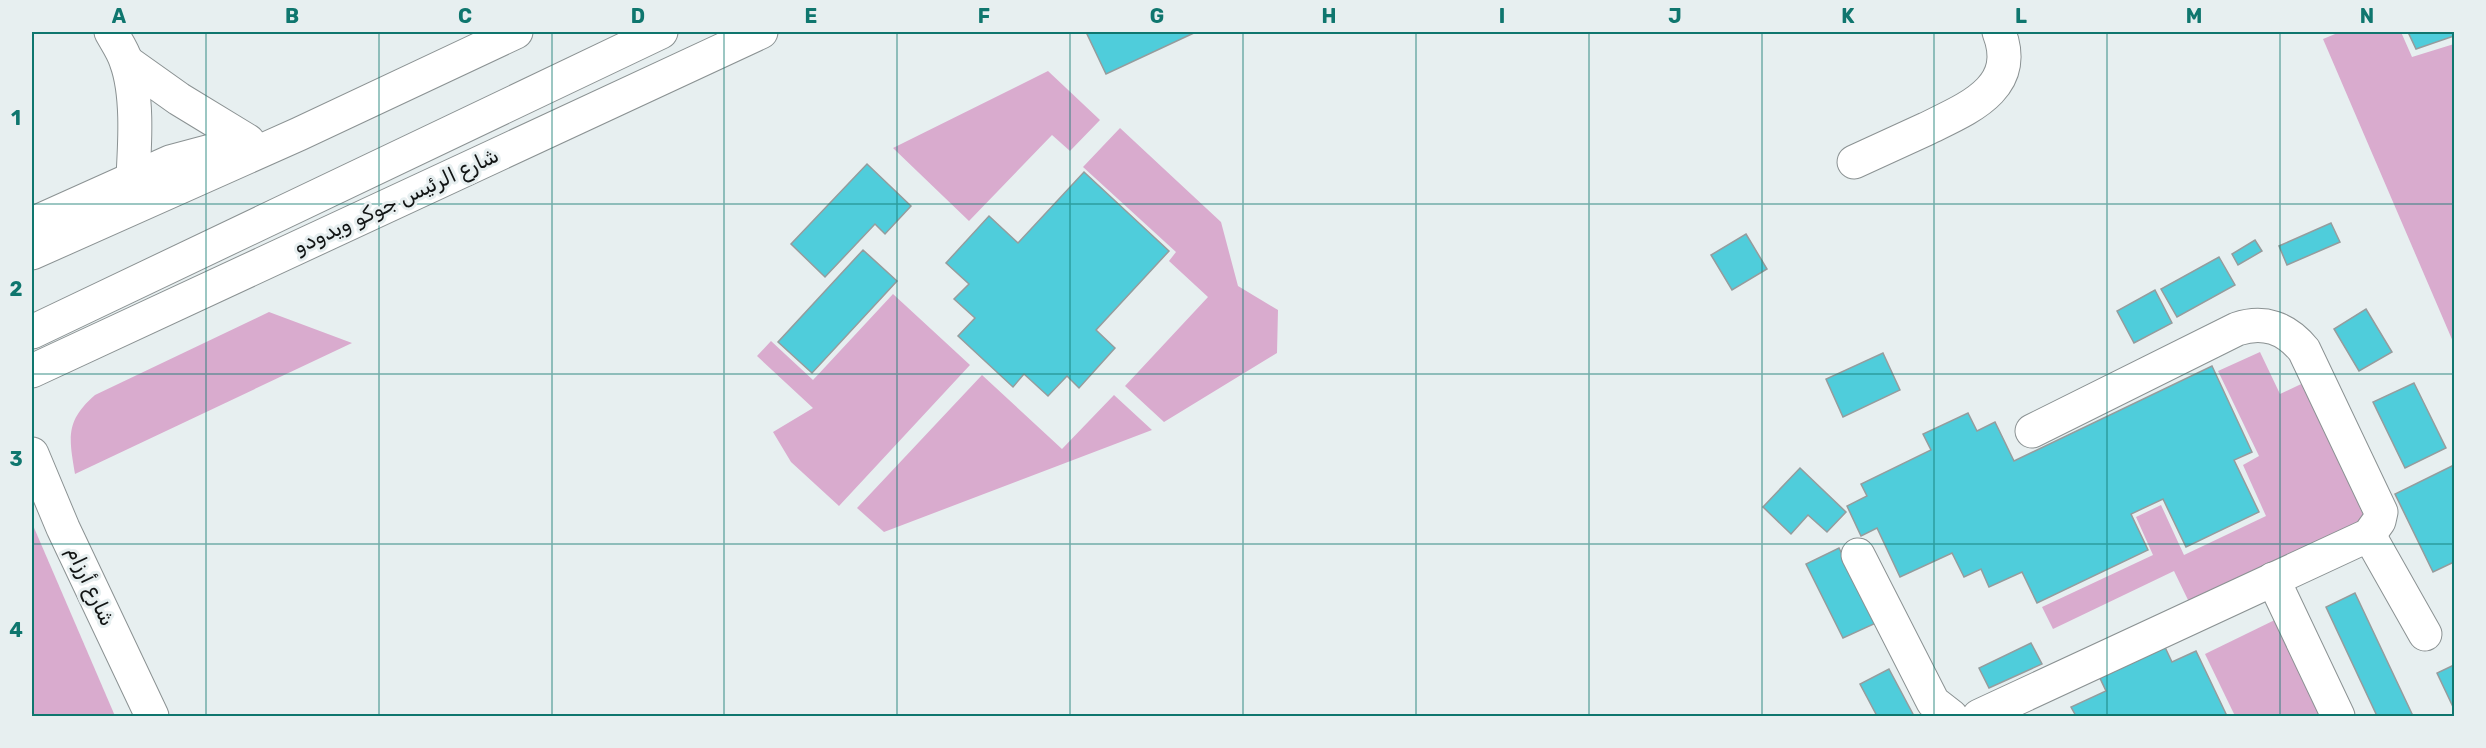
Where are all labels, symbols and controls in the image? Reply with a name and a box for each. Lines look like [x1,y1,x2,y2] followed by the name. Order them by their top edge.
[112,4,127,28] text: A
[285,4,299,28] text: B
[458,4,472,28] text: C
[631,4,645,28] text: D
[805,4,817,28] text: E
[978,4,990,28] text: F
[1150,4,1164,28] text: G
[1322,4,1336,28] text: H
[1499,4,1505,28] text: I
[1668,4,1682,28] text: J
[1841,4,1855,28] text: K
[2015,4,2027,28] text: L
[2186,4,2202,28] text: M
[2360,4,2374,28] text: N
[11,106,21,130] text: 1
[289,142,503,261] street label: شارع الرئيس جوكو ويدودو
[10,277,23,301] text: 2
[9,447,23,471] text: 3
[60,542,121,630] street label: شارع أرزام
[9,618,23,642] text: 4

